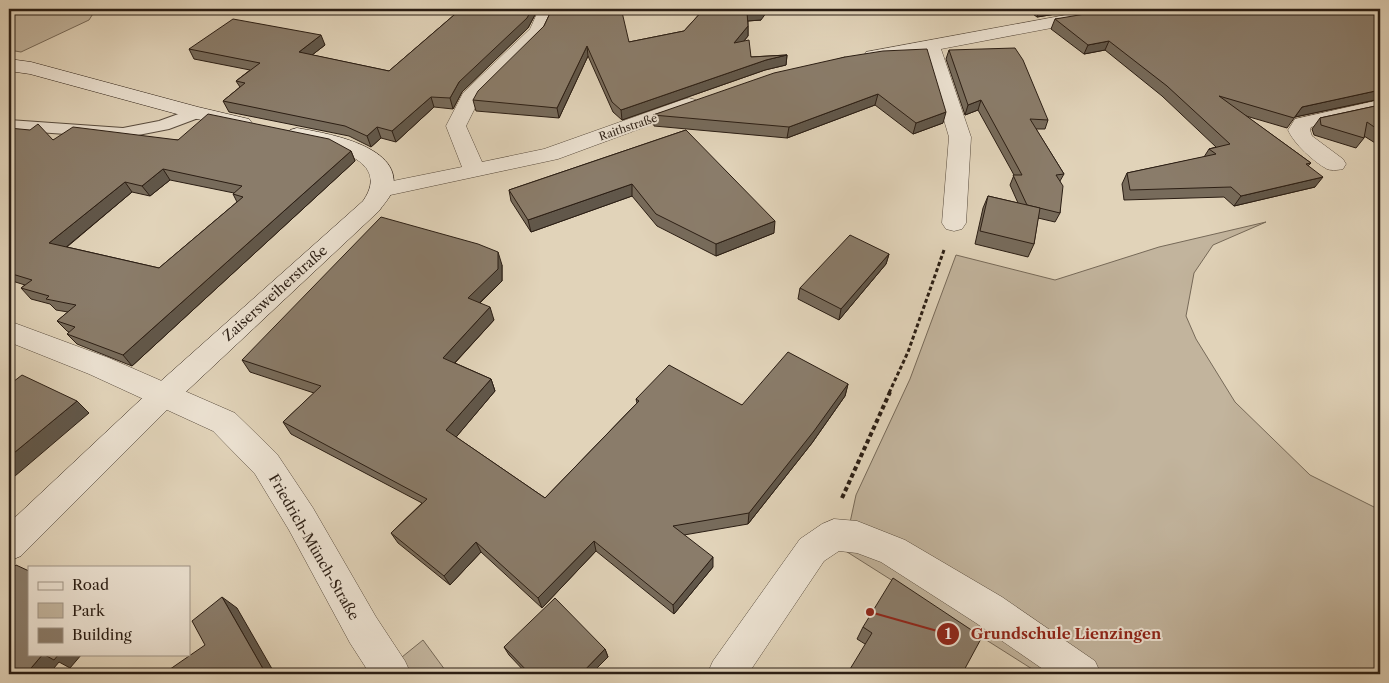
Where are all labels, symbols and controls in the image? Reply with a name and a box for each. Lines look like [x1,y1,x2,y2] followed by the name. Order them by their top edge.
[597,110,659,144] street label: Raithstraße
[219,241,331,345] street label: Zaisersweiherstraße
[265,471,363,623] street label: Friedrich-Münch-Straße
[28,566,190,656] legend
[72,575,109,594] text: Road
[72,601,106,620] text: Park
[936,619,1171,649] callout: Grundschule Lienzingen
[945,624,952,643] text: 1
[971,624,1162,643] text: Grundschule Lienzingen
[72,625,132,644] text: Building

